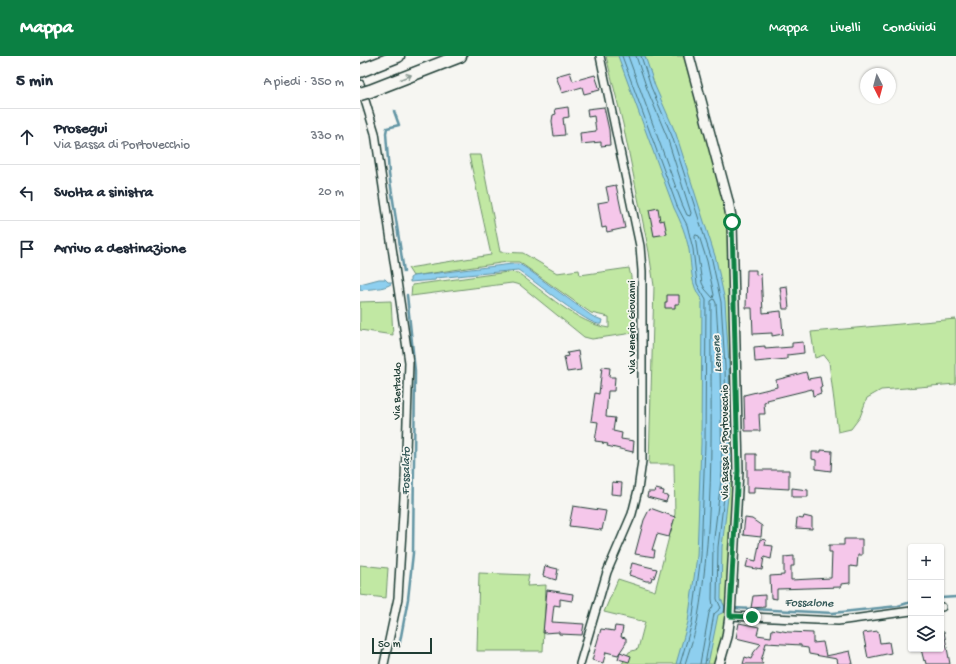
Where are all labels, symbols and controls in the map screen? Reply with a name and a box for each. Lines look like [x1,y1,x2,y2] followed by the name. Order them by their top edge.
[20,17,73,40] text: Mappa
[769,20,808,37] text: Mappa
[830,20,861,37] text: Livelli
[883,20,936,37] text: Condividi
[860,68,896,104] north arrow
[16,72,53,92] text: 5 min
[400,72,412,80] one-way arrow
[263,75,344,90] text: A piedi · 350 m
[54,120,107,138] text: Prosegui
[16,126,38,148] icon: ahead
[311,129,344,144] text: 330 m
[54,138,190,153] text: Via Bassa di Portovecchio
[16,182,38,204] icon: left
[54,184,153,202] text: Svolta a sinistra
[318,185,344,200] text: 20 m
[723,213,741,231] route start
[16,238,38,260] icon: arrive
[54,240,186,258] text: Arrivo a destinazione
[627,280,639,375] street label: Via Venerio Giovanni
[710,334,726,373] water label: Lemene
[391,362,405,421] street label: Via Bertaldo
[720,384,732,501] street label: Via Bassa di Portovecchio
[400,446,414,495] water label: Fossalato
[908,544,944,652] map controls
[908,544,944,580] button: +
[908,580,944,616] button: −
[785,597,834,611] water label: Fossalone
[743,608,761,626] route end
[908,616,944,652] button: layers
[372,636,432,655] scale bar
[378,639,400,651] text: 50 m

